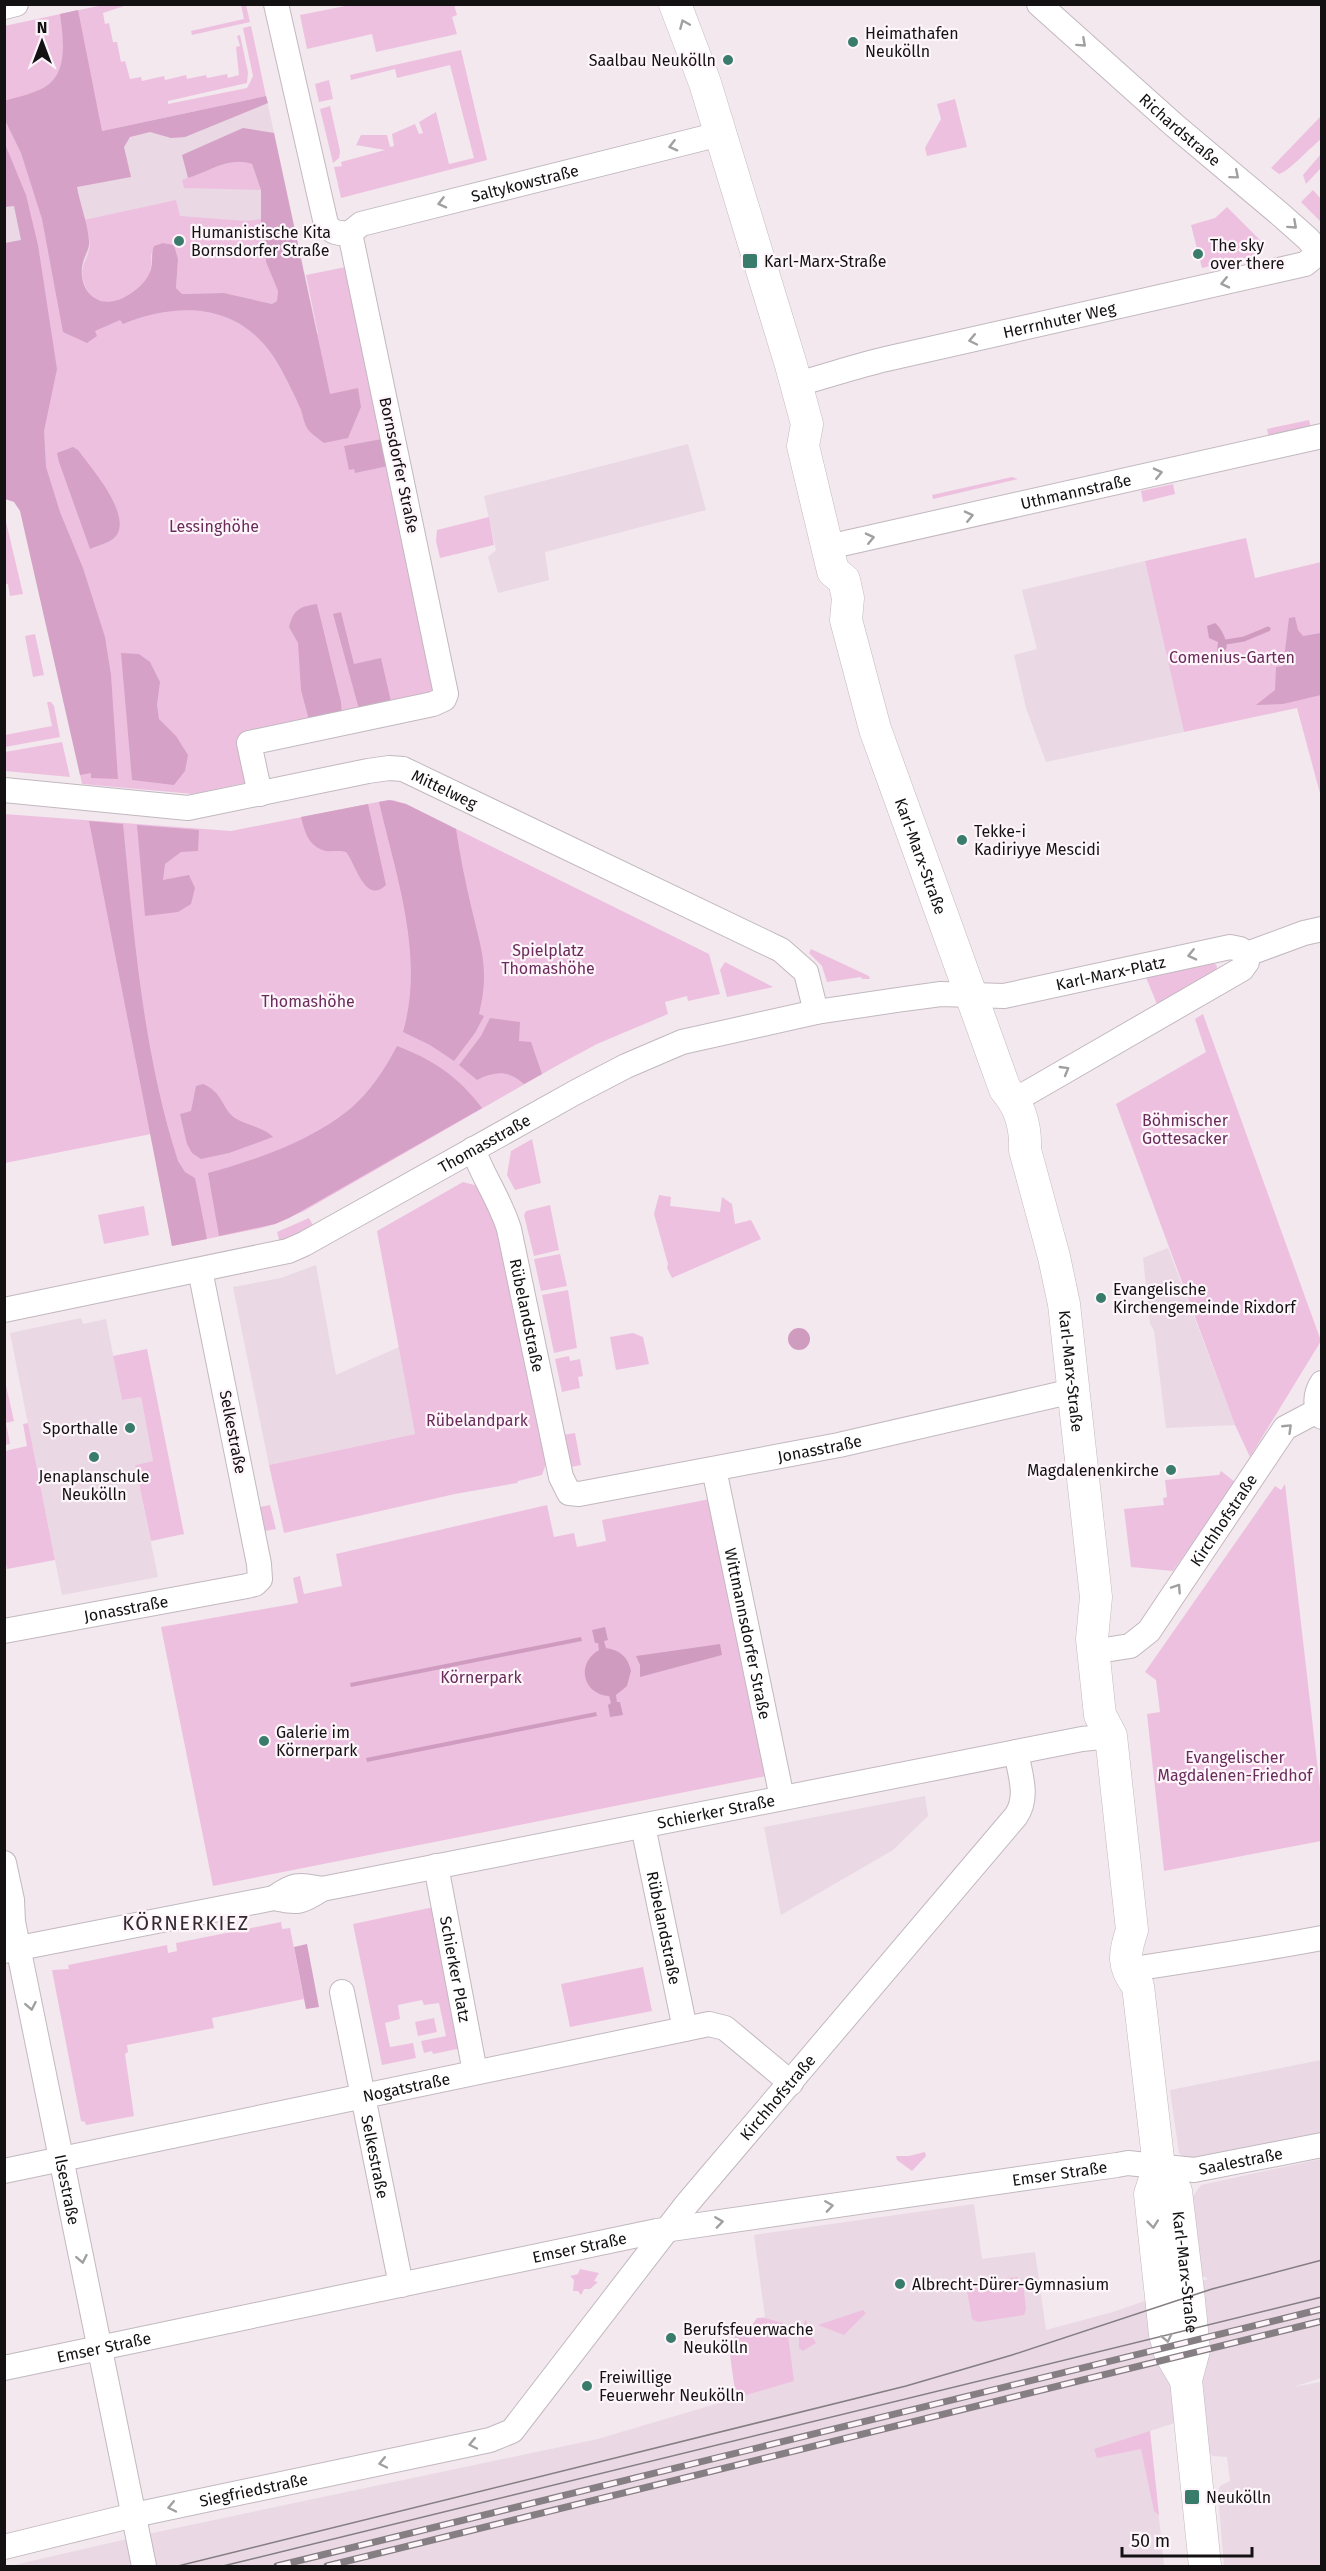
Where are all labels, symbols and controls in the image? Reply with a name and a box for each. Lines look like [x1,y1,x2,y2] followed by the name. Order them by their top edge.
[12,12,72,72] north arrow
[37,18,47,37] text: N
[679,20,691,31] one-way arrow
[865,24,959,61] place label: Heimathafen Neukölln
[846,35,860,49] marker: Heimathafen Neukölln
[1075,36,1086,47] one-way arrow
[589,51,716,70] place label: Saalbau Neukölln
[721,53,735,67] marker: Saalbau Neukölln
[1136,89,1225,170] street label: Richardstraße
[668,139,678,151] one-way arrow
[469,160,581,206] street label: Saltykowstraße
[1228,168,1239,179] one-way arrow
[437,196,447,209] one-way arrow
[1286,218,1297,229] one-way arrow
[191,223,331,260] place label: Humanistische Kita Bornsdorfer Straße
[172,234,186,248] marker: Humanistische Kita Bornsdorfer Straße
[1210,236,1285,273] place label: The sky over there
[1191,247,1205,261] marker: The sky over there
[741,252,759,270] marker: Karl-Marx-Straße
[764,252,887,271] place label: Karl-Marx-Straße
[1220,275,1230,288] one-way arrow
[1001,298,1118,342] street label: Herrnhuter Weg
[968,333,978,346] one-way arrow
[375,395,423,535] street label: Bornsdorfer Straße
[1153,467,1163,480] one-way arrow
[1019,470,1133,513] street label: Uthmannstraße
[963,510,973,523] one-way arrow
[169,517,259,536] park label: Lessinghöhe
[865,532,875,545] one-way arrow
[1169,648,1295,667] park label: Comenius-Garten
[409,765,481,813] street label: Mittelweg
[891,795,951,917] street label: Karl-Marx-Straße
[974,822,1100,859] place label: Tekke-i Kadiriyye Mescidi
[955,833,969,847] marker: Tekke-i Kadiriyye Mescidi
[501,941,595,978] park label: Spielplatz Thomashöhe
[1187,948,1197,961] one-way arrow
[1054,952,1167,994] street label: Karl-Marx-Platz
[261,992,355,1011] park label: Thomashöhe
[1059,1066,1070,1078] one-way arrow
[435,1110,534,1177] street label: Thomasstraße
[1142,1111,1229,1148] park label: Böhmischer Gottesacker
[506,1257,548,1374] street label: Rübelandstraße
[1113,1280,1297,1317] place label: Evangelische Kirchengemeinde Rixdorf
[1094,1291,1108,1305] marker: Evangelische Kirchengemeinde Rixdorf
[1055,1309,1087,1433] street label: Karl-Marx-Straße
[216,1389,250,1475] street label: Selkestraße
[426,1411,529,1430] park label: Rübelandpark
[43,1419,118,1438] place label: Sporthalle
[123,1421,137,1435] marker: Sporthalle
[1281,1424,1291,1435] one-way arrow
[776,1431,864,1466] street label: Jonasstraße
[87,1450,101,1464] marker: Jenaplanschule Neukölln
[1027,1461,1159,1480] place label: Magdalenenkirche
[1164,1463,1178,1477] marker: Magdalenenkirche
[38,1467,150,1504] place label: Jenaplanschule Neukölln
[1186,1470,1261,1570] street label: Kirchhofstraße
[721,1546,775,1721] street label: Wittmannsdorfer Straße
[1170,1584,1181,1595] one-way arrow
[82,1591,170,1626] street label: Jonasstraße
[440,1668,523,1687] park label: Körnerpark
[276,1723,358,1760] place label: Galerie im Körnerpark
[257,1734,271,1748] marker: Galerie im Körnerpark
[1158,1748,1314,1785] park label: Evangelischer Magdalenen-Friedhof
[656,1790,777,1832] street label: Schierker Straße
[643,1869,685,1986] street label: Rübelandstraße
[122,1911,250,1935] district label: KÖRNERKIEZ
[436,1914,475,2024] street label: Schierker Platz
[24,2000,37,2010] one-way arrow
[736,2050,819,2144] street label: Kirchhofstraße
[361,2069,452,2105] street label: Nogatstraße
[357,2113,393,2200] street label: Selkestraße
[1197,2143,1284,2178] street label: Saalestraße
[51,2153,84,2227] street label: Ilsestraße
[1011,2157,1108,2189] street label: Emser Straße
[825,2200,834,2212] one-way arrow
[1169,2210,1202,2334] street label: Karl-Marx-Straße
[715,2217,724,2229] one-way arrow
[1146,2220,1159,2229] one-way arrow
[531,2228,628,2266] street label: Emser Straße
[75,2253,88,2263] one-way arrow
[912,2275,1109,2294] place label: Albrecht-Dürer-Gymnasium
[893,2277,907,2291] marker: Albrecht-Dürer-Gymnasium
[683,2320,814,2357] place label: Berufsfeuerwache Neukölln
[55,2328,153,2366] street label: Emser Straße
[664,2331,678,2345] marker: Berufsfeuerwache Neukölln
[1160,2333,1173,2343] one-way arrow
[599,2368,744,2405] place label: Freiwillige Feuerwehr Neukölln
[580,2379,594,2393] marker: Freiwillige Feuerwehr Neukölln
[468,2436,478,2449] one-way arrow
[378,2455,388,2468] one-way arrow
[197,2469,310,2511] street label: Siegfriedstraße
[1183,2488,1201,2506] marker: Neukölln
[1206,2488,1271,2507] place label: Neukölln
[167,2500,177,2513] one-way arrow
[1122,2520,1252,2558] scale bar
[1131,2530,1170,2552] text: 50 m

